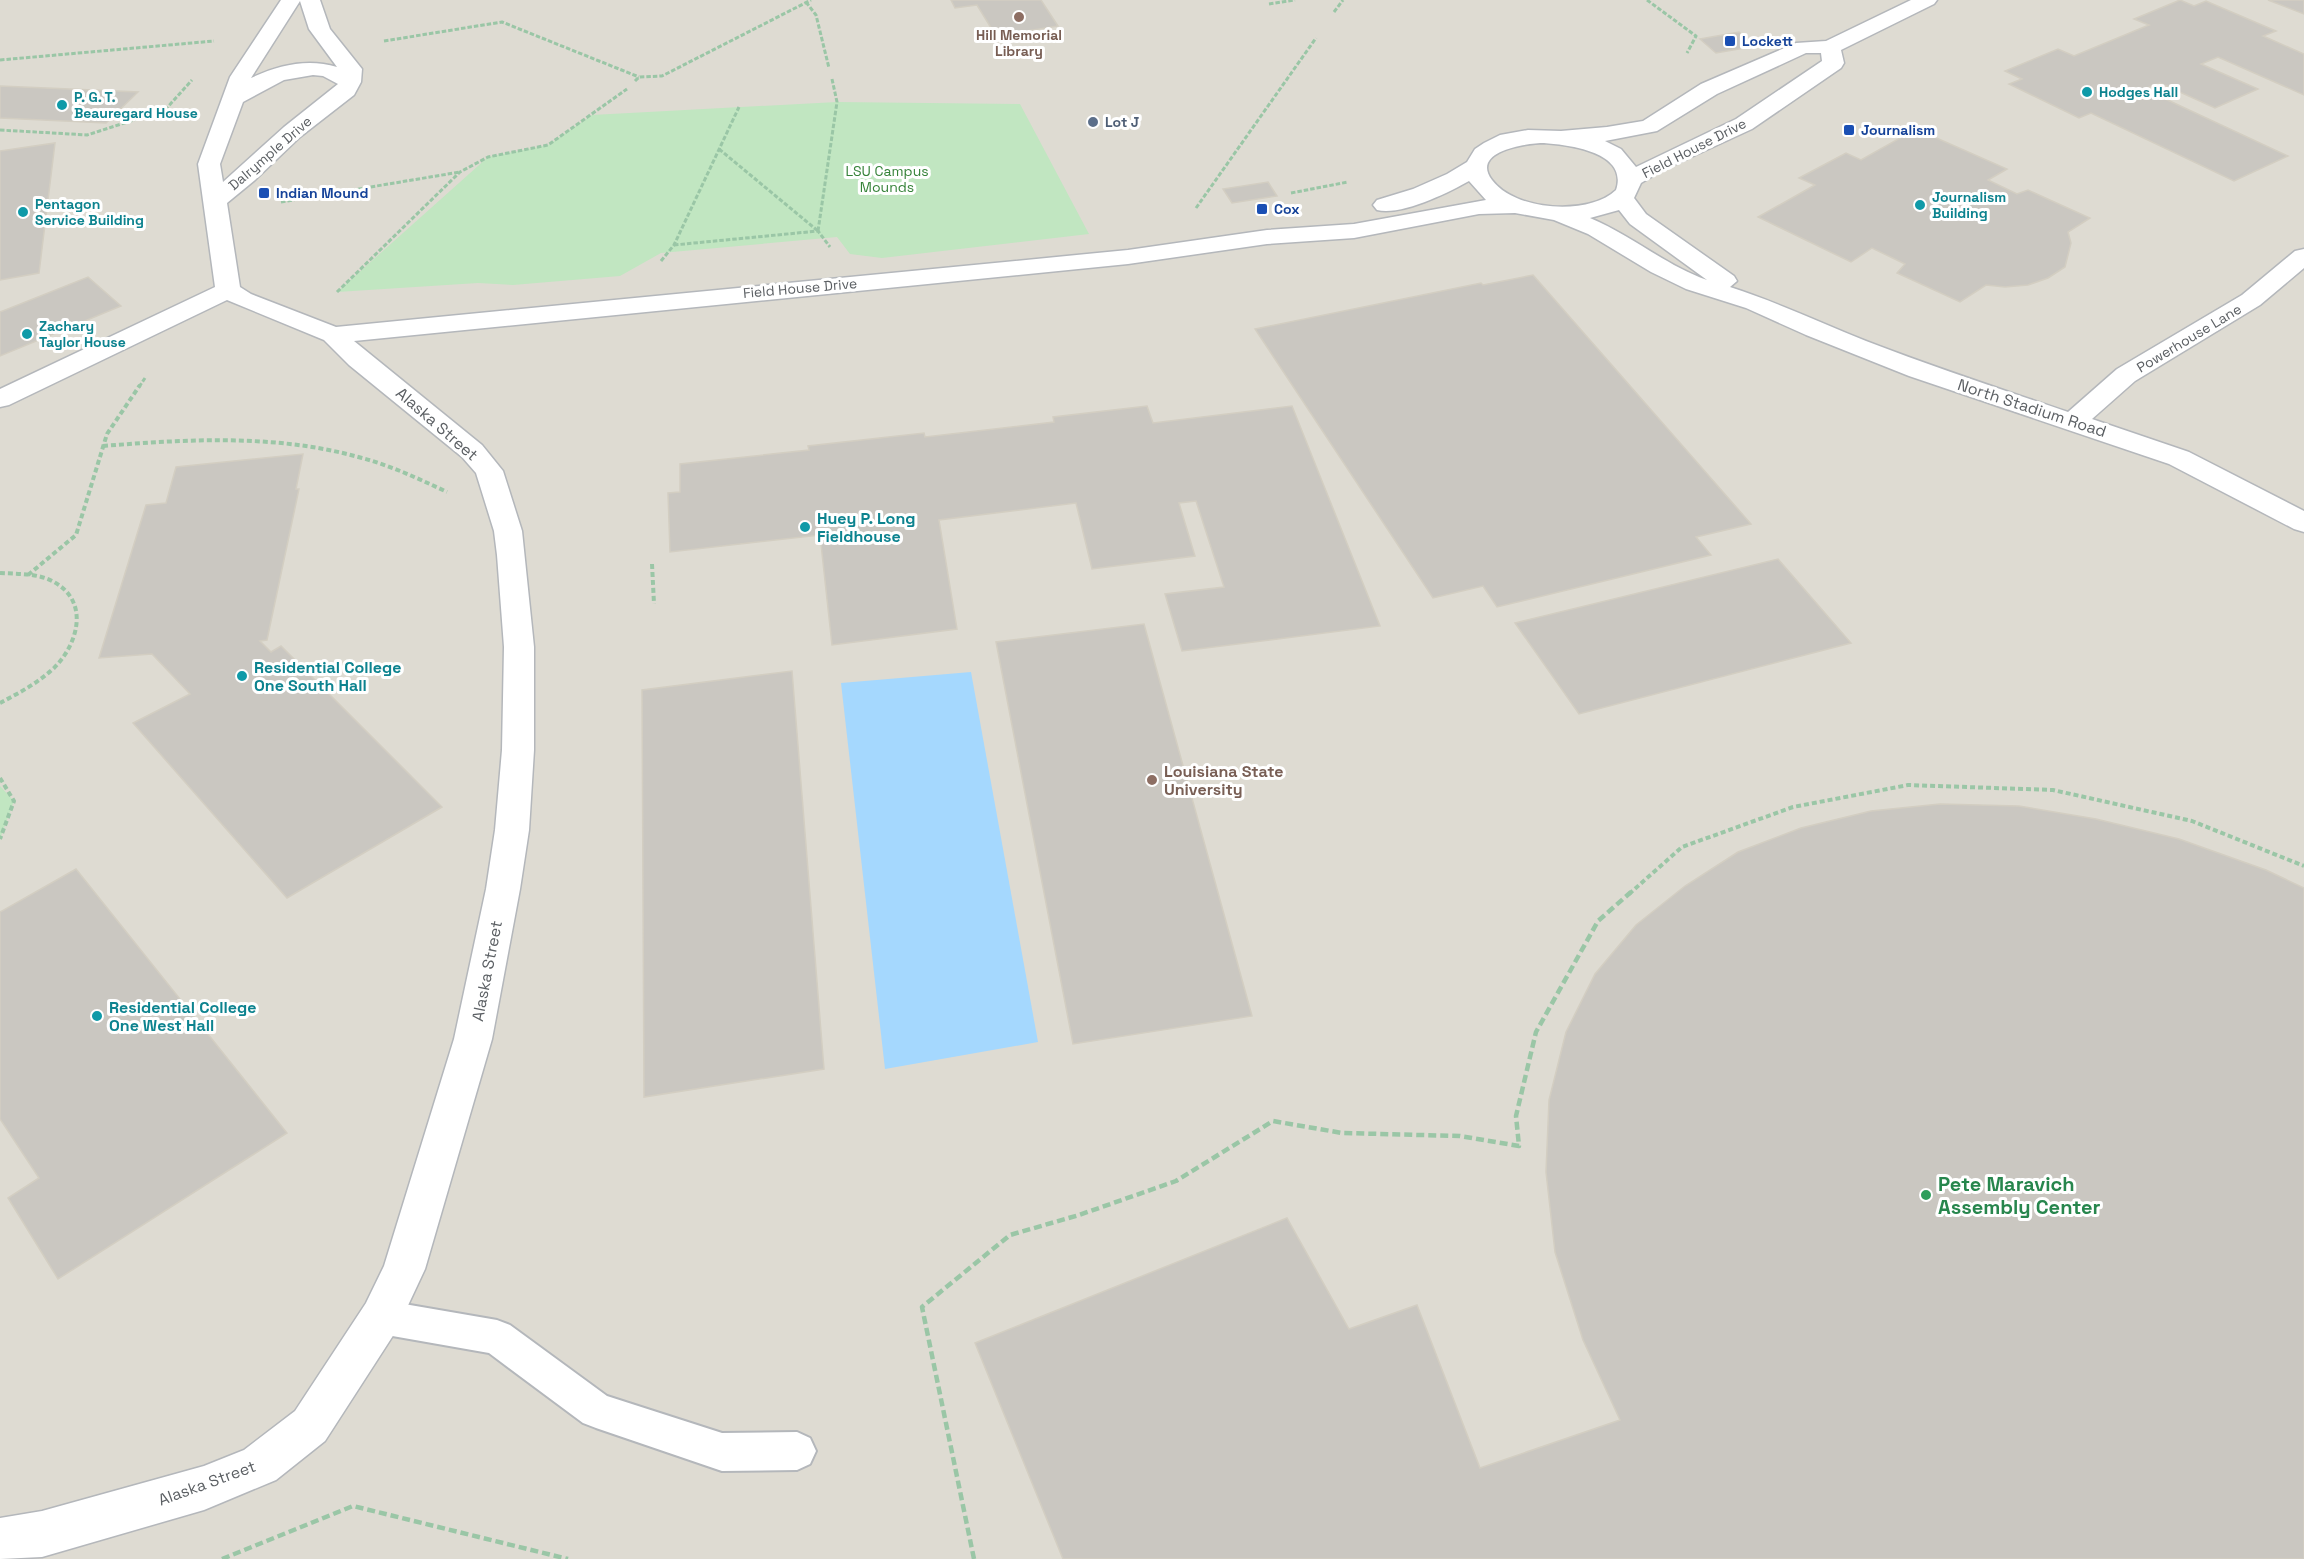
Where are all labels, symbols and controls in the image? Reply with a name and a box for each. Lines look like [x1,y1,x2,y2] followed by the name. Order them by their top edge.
[1012,10,1026,24] marker: Hill Memorial Library
[976,26,1062,60] place label: Hill Memorial Library
[1742,32,1793,50] place label: Lockett
[1723,34,1737,48] marker: Lockett
[2099,83,2178,101] place label: Hodges Hall
[2080,85,2094,99] marker: Hodges Hall
[74,88,198,122] place label: P. G. T. Beauregard House
[55,98,69,112] marker: P. G. T. Beauregard House
[225,112,315,194] street label: Dalrymple Drive
[1105,113,1139,131] place label: Lot J
[1639,114,1749,182] street label: Field House Drive
[1086,115,1100,129] marker: Lot J
[1861,121,1935,139] place label: Journalism
[1842,123,1856,137] marker: Journalism
[845,162,929,196] park label: LSU Campus Mounds
[276,184,368,202] place label: Indian Mound
[257,186,271,200] marker: Indian Mound
[1932,188,2006,222] place label: Journalism Building
[35,195,144,229] place label: Pentagon Service Building
[1913,198,1927,212] marker: Journalism Building
[1274,200,1299,218] place label: Cox
[1255,202,1269,216] marker: Cox
[16,205,30,219] marker: Pentagon Service Building
[742,274,858,302] street label: Field House Drive
[2133,300,2245,376] street label: Powerhouse Lane
[39,317,126,351] place label: Zachary Taylor House
[20,327,34,341] marker: Zachary Taylor House
[1955,374,2109,442] street label: North Stadium Road
[392,383,482,465] street label: Alaska Street
[817,508,915,547] place label: Huey P. Long Fieldhouse
[798,520,812,534] marker: Huey P. Long Fieldhouse
[254,657,401,696] place label: Residential College One South Hall
[235,669,249,683] marker: Residential College One South Hall
[1164,761,1284,800] place label: Louisiana State University
[1145,773,1159,787] marker: Louisiana State University
[467,919,507,1023] street label: Alaska Street
[109,997,256,1036] place label: Residential College One West Hall
[90,1009,104,1023] marker: Residential College One West Hall
[1938,1171,2101,1220] place label: Pete Maravich Assembly Center
[1919,1188,1933,1202] marker: Pete Maravich Assembly Center
[155,1456,259,1510] street label: Alaska Street

